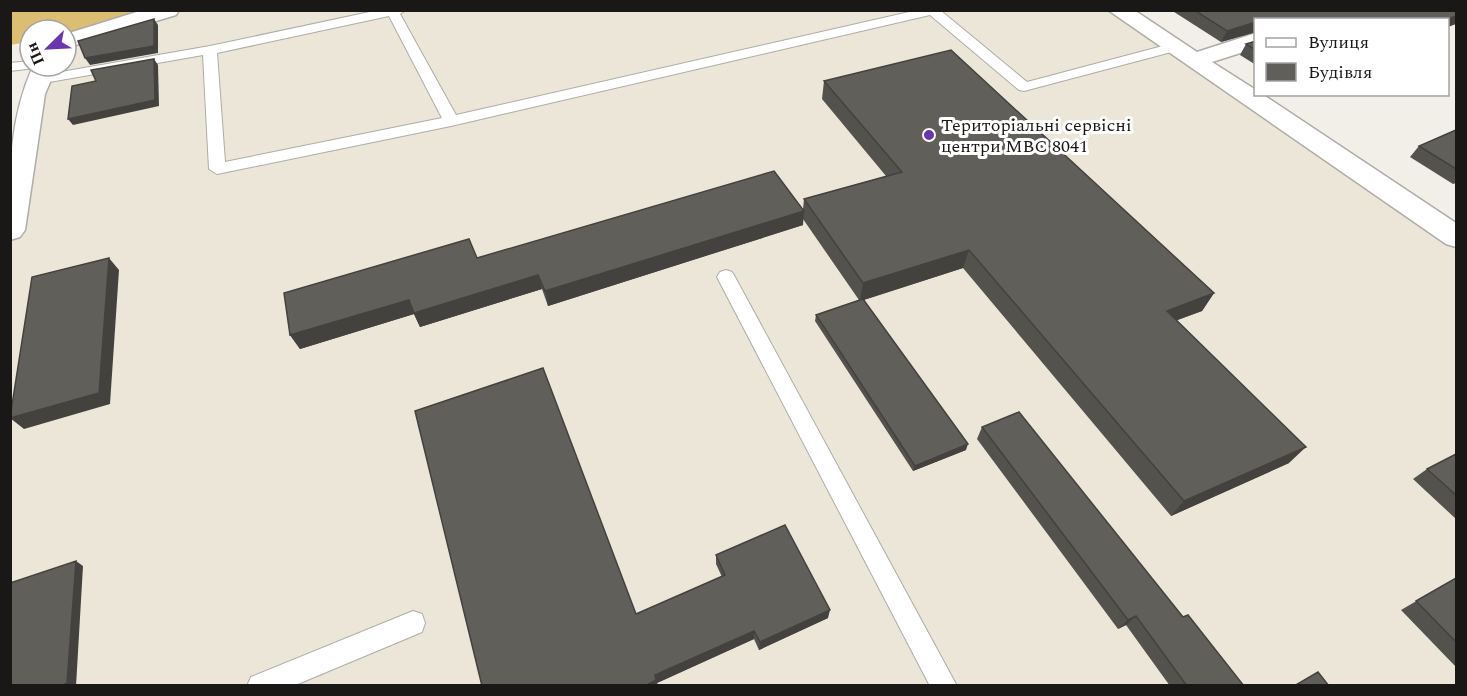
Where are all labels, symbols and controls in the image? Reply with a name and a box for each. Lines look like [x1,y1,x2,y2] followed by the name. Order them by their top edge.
[18,18,78,78] north arrow
[1254,18,1449,96] legend
[1308,29,1369,56] text: Вулиця
[20,38,51,69] text: Пн
[1308,59,1372,86] text: Будівля
[941,112,1132,160] place label: Територіальні сервісні центри МВС 8041
[922,128,936,142] marker: Територіальні сервісні центри МВС 8041

